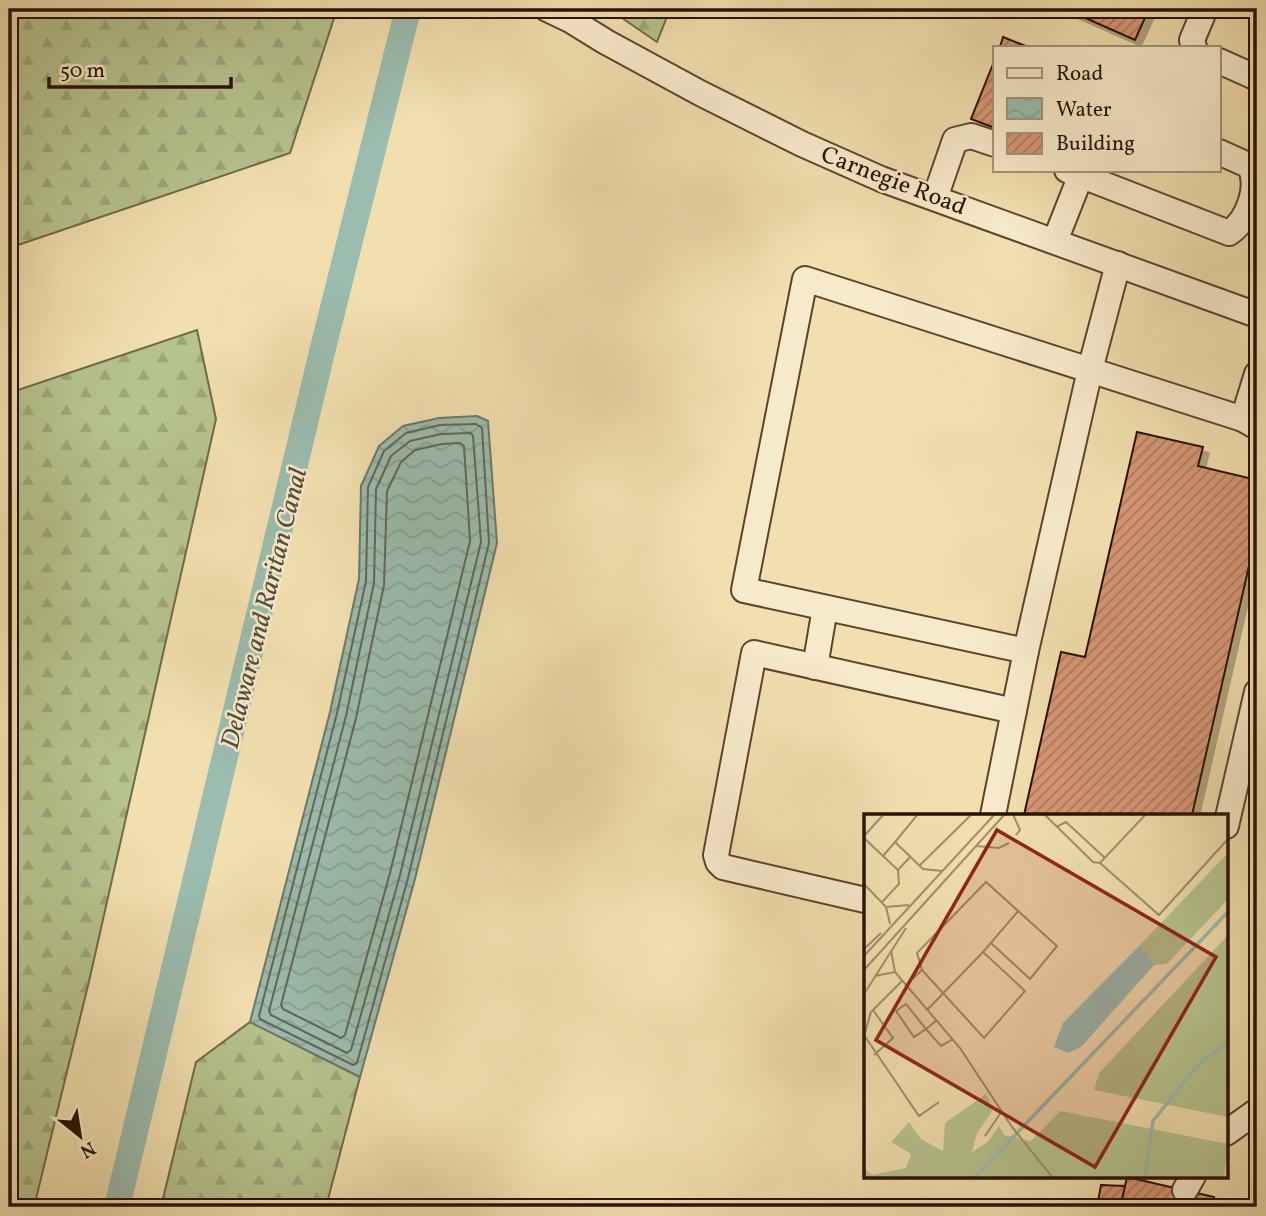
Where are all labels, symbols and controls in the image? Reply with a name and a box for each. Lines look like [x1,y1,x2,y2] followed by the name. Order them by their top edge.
[49,46,231,90] scale bar
[993,46,1220,172] legend
[60,57,105,86] text: 50 m
[1056,60,1103,89] text: Road
[1056,96,1112,125] text: Water
[1056,130,1135,159] text: Building
[816,139,971,225] street label: Carnegie Road
[213,464,317,753] water label: Delaware and Raritan Canal
[864,814,1228,1178] inset map
[46,1100,116,1170] north arrow
[75,1134,100,1164] text: N

